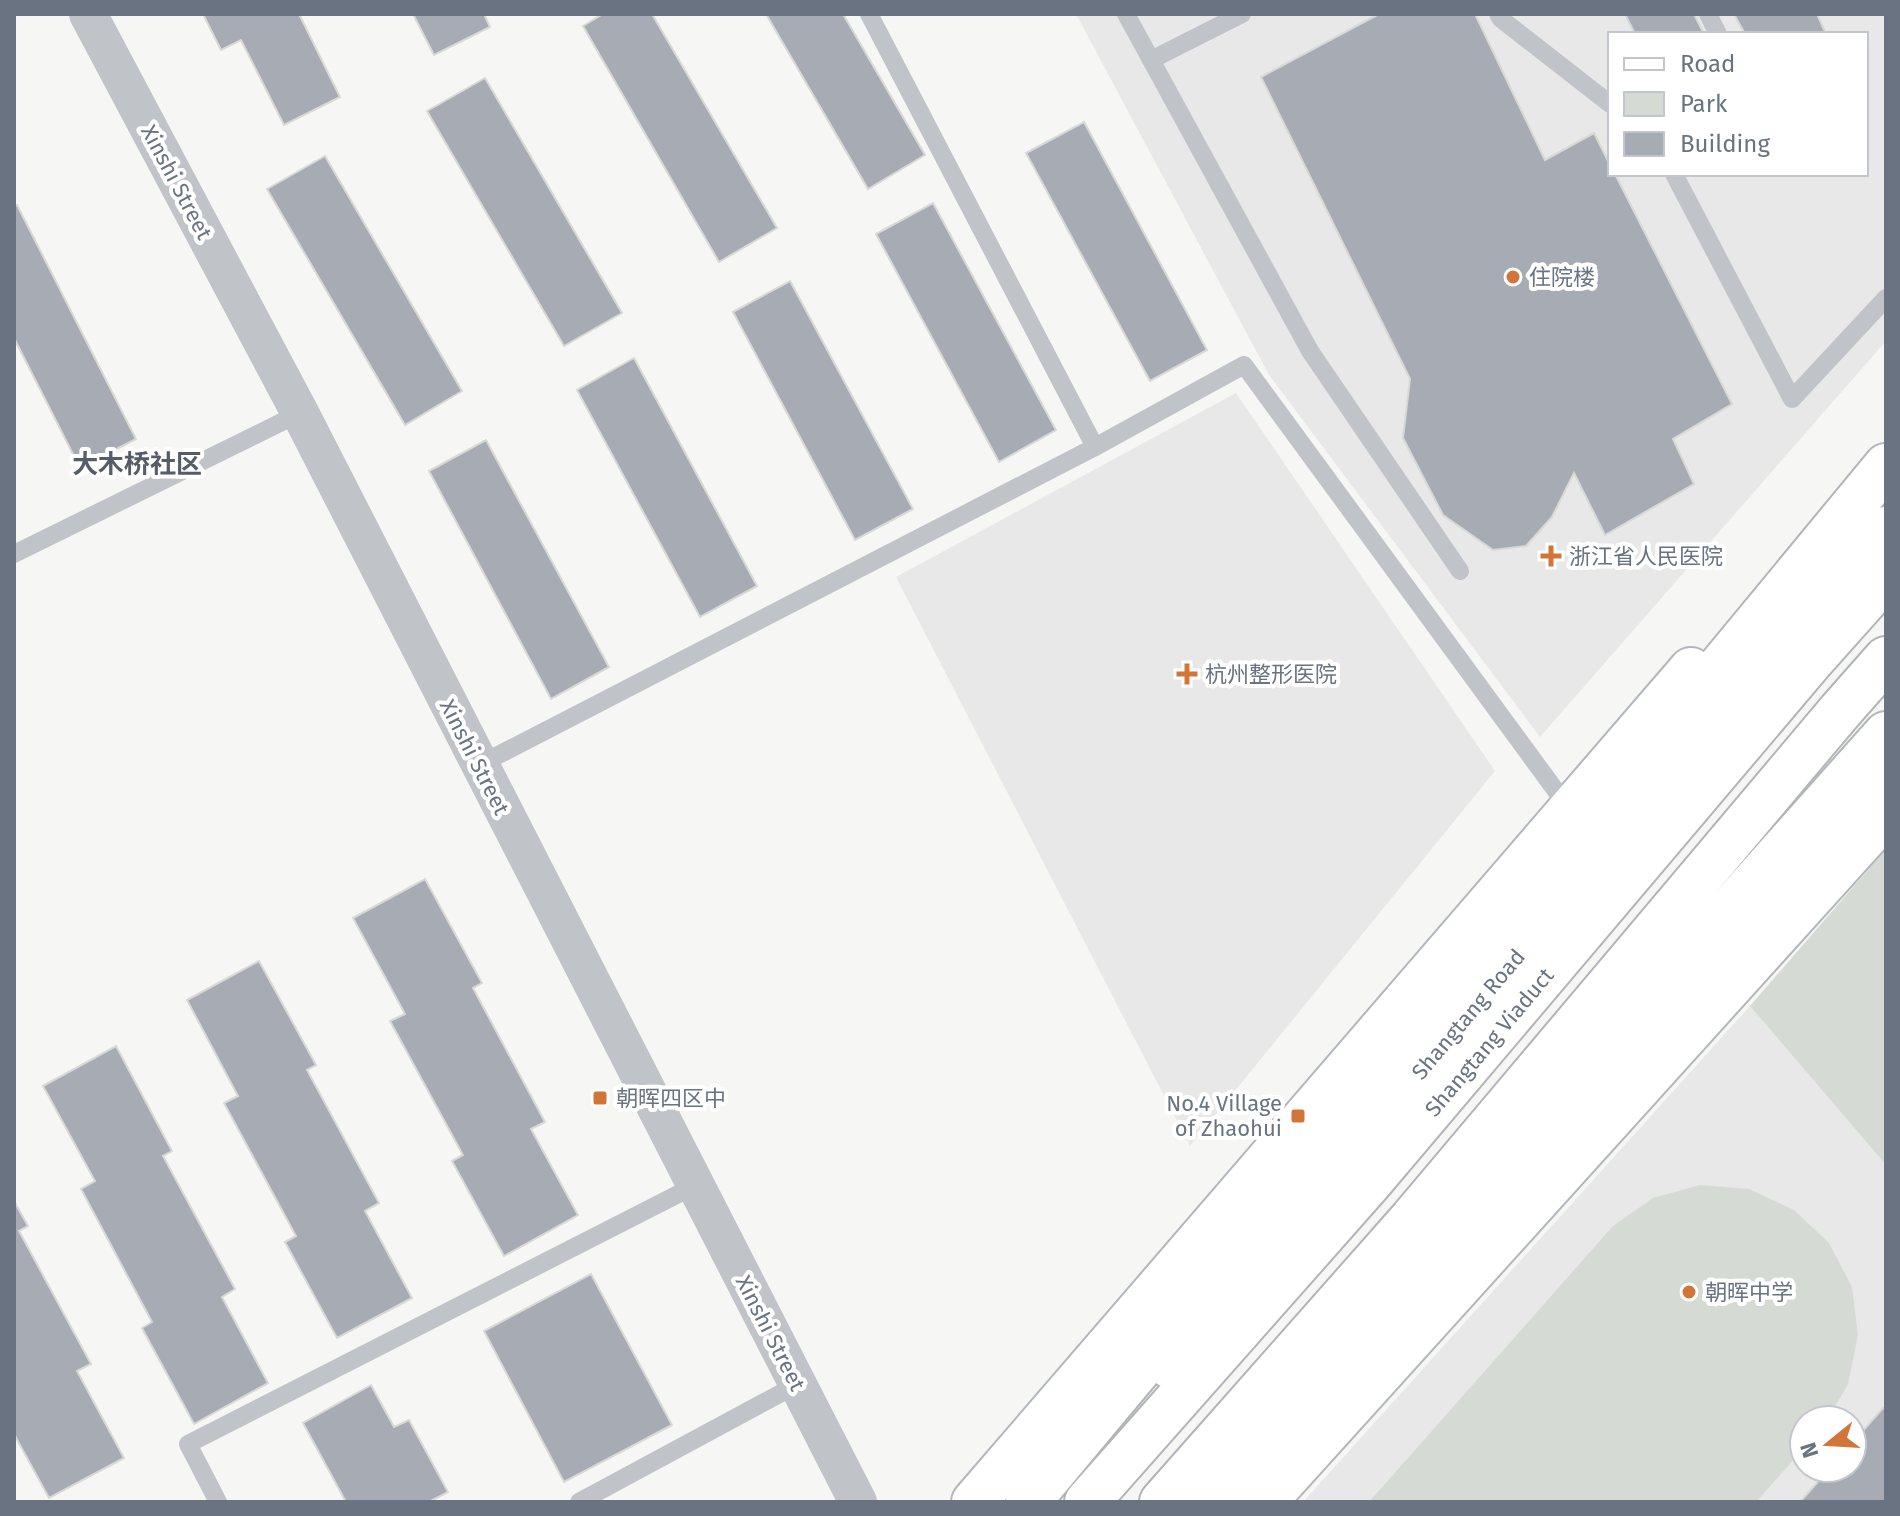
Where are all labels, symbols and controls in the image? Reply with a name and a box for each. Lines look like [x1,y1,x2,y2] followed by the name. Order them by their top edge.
[1608,32,1868,176] legend
[1680,50,1735,78] text: Road
[1680,90,1728,118] text: Park
[135,120,218,244] street label: Xinshi Street
[1680,130,1770,158] text: Building
[1529,264,1595,291] place label: 住院楼
[1504,268,1522,286] marker: 住院楼
[72,449,202,480] district label: 大木桥社区
[1569,543,1723,570] place label: 浙江省人民医院
[1540,545,1562,567] marker: 浙江省人民医院
[1205,661,1337,688] place label: 杭州整形医院
[1176,663,1198,685] marker: 杭州整形医院
[434,695,515,819] street label: Xinshi Street
[1406,944,1531,1085] street label: Shangtang Road
[1419,962,1560,1122] street label: Shangtang Viaduct
[616,1085,726,1112] place label: 朝晖四区中
[591,1089,609,1107] marker: 朝晖四区中
[1166,1090,1282,1142] place label: No.4 Village of Zhaohui
[1289,1107,1307,1125] marker: No.4 Village of Zhaohui
[730,1271,811,1395] street label: Xinshi Street
[1705,1279,1793,1306] place label: 朝晖中学
[1680,1283,1698,1301] marker: 朝晖中学
[1788,1404,1868,1484] north arrow
[1794,1439,1825,1461] text: N

